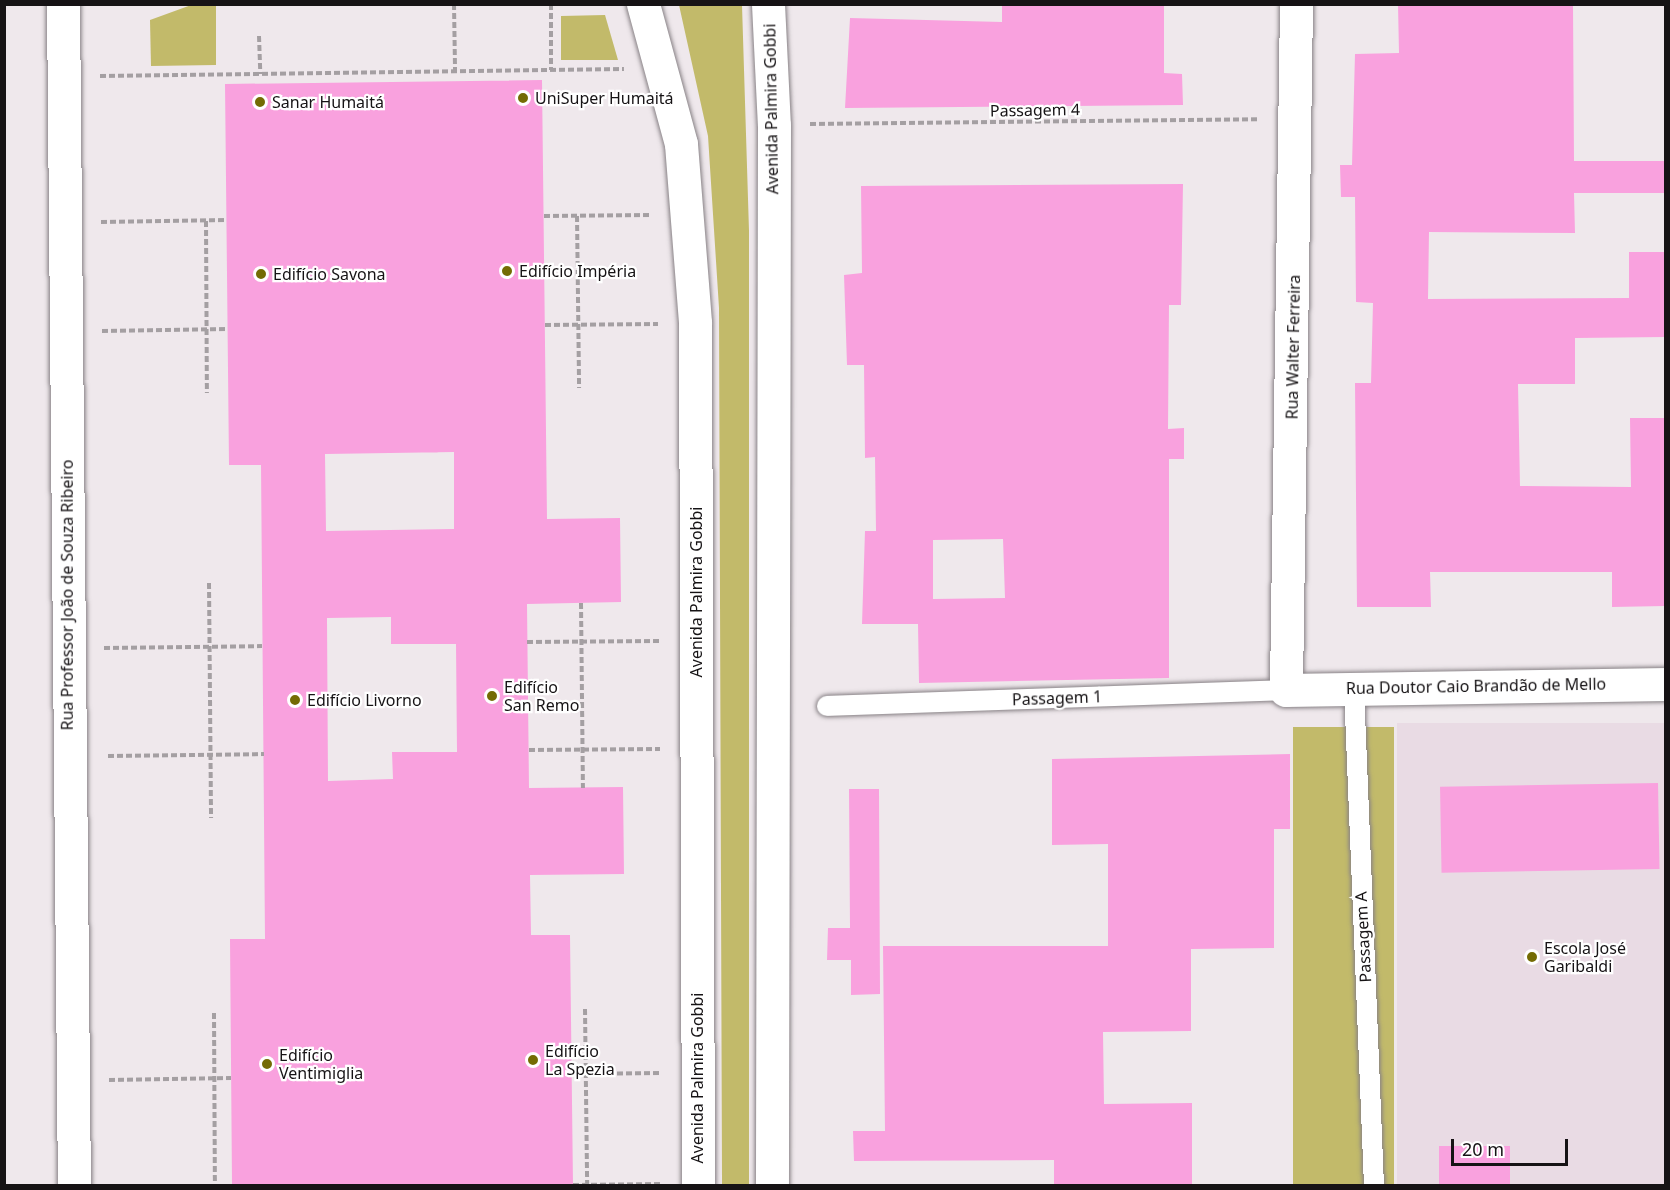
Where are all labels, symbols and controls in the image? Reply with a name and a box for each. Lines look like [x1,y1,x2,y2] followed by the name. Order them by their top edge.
[760,23,782,195] street label: Avenida Palmira Gobbi
[535,88,674,108] place label: UniSuper Humaitá
[516,91,530,105] marker: UniSuper Humaitá
[272,92,384,112] place label: Sanar Humaitá
[253,95,267,109] marker: Sanar Humaitá
[990,100,1080,120] street label: Passagem 4
[519,261,636,281] place label: Edifício Impéria
[273,264,386,284] place label: Edifício Savona
[500,264,514,278] marker: Edifício Impéria
[254,267,268,281] marker: Edifício Savona
[1282,274,1304,420] street label: Rua Walter Ferreira
[57,460,77,730] street label: Rua Professor João de Souza Ribeiro
[686,507,706,677] street label: Avenida Palmira Gobbi
[1346,674,1606,698] street label: Rua Doutor Caio Brandão de Mello
[504,677,579,715] place label: Edifício San Remo
[1012,687,1102,709] street label: Passagem 1
[485,689,499,703] marker: Edifício San Remo
[307,690,422,710] place label: Edifício Livorno
[288,693,302,707] marker: Edifício Livorno
[1351,891,1375,983] street label: Passagem A
[1544,938,1626,976] place label: Escola José Garibaldi
[1525,950,1539,964] marker: Escola José Garibaldi
[687,993,707,1163] street label: Avenida Palmira Gobbi
[545,1041,615,1079] place label: Edifício La Spezia
[279,1045,363,1083] place label: Edifício Ventimiglia
[526,1053,540,1067] marker: Edifício La Spezia
[260,1057,274,1071] marker: Edifício Ventimiglia
[1454,1127,1571,1165] scale bar
[1462,1137,1504,1161] text: 20 m

